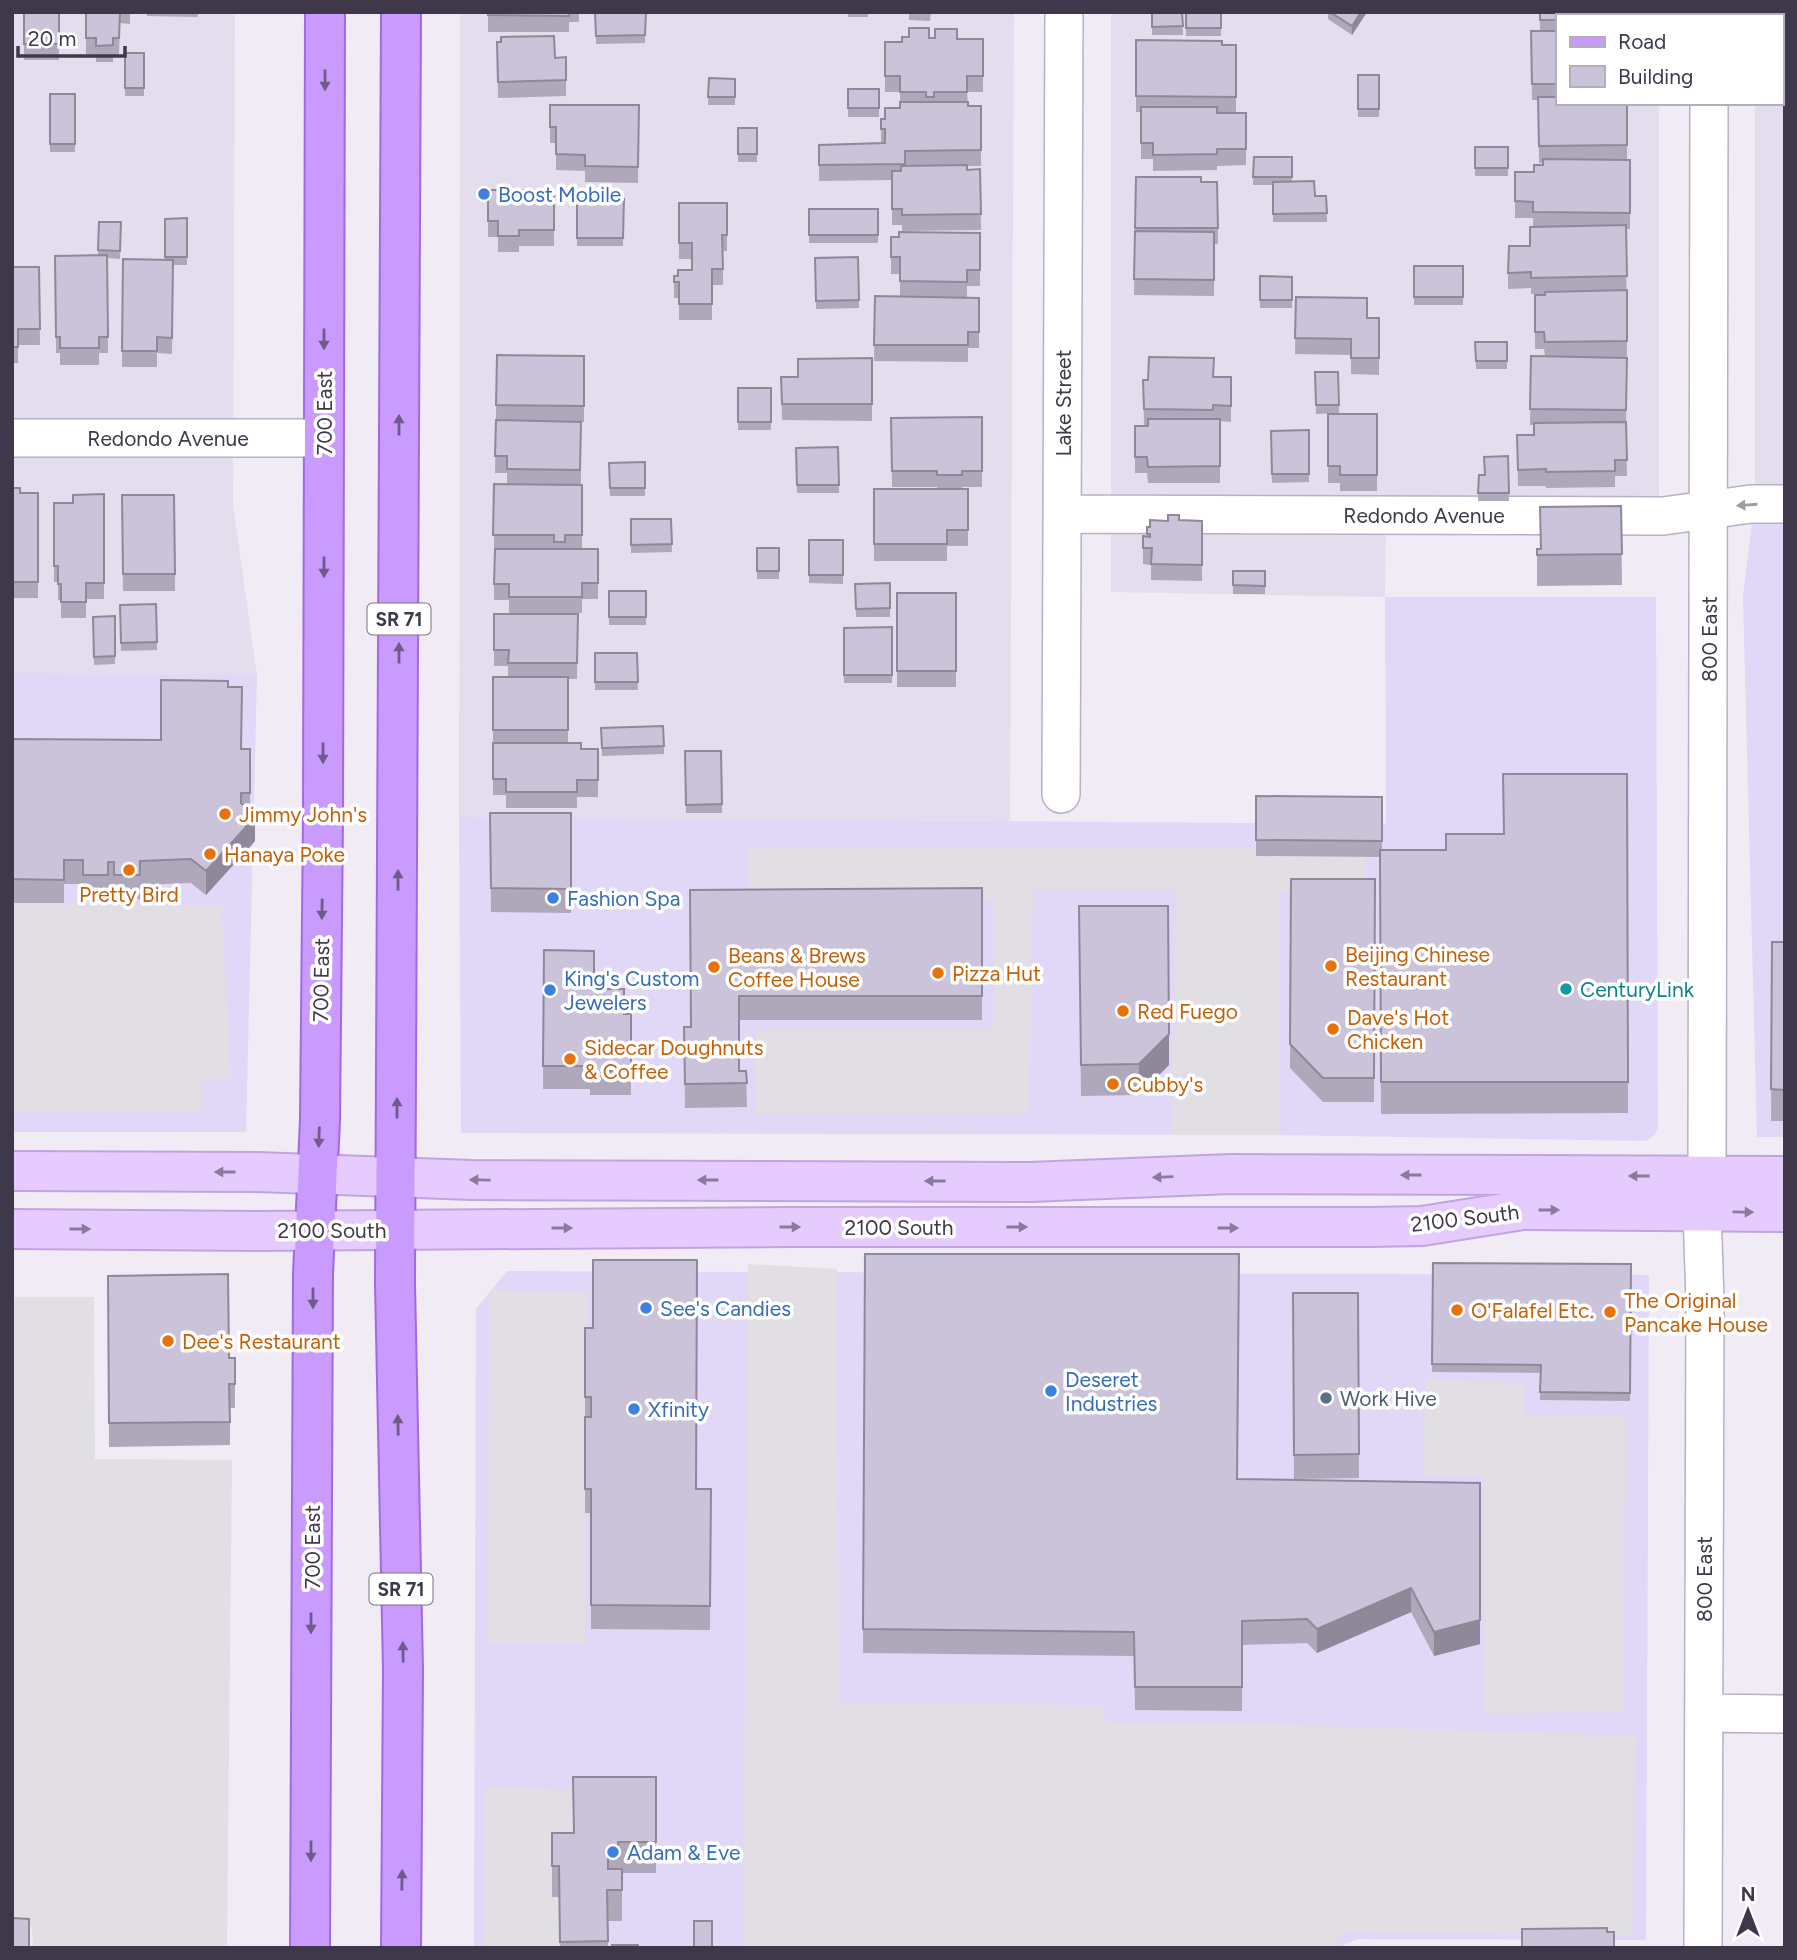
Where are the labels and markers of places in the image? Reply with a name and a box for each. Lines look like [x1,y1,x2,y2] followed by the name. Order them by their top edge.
[498,182,621,207] place label: Boost Mobile
[476,186,492,202] marker: Boost Mobile
[239,802,367,827] place label: Jimmy John's
[217,806,233,822] marker: Jimmy John's
[224,842,345,867] place label: Hanaya Poke
[202,846,218,862] marker: Hanaya Poke
[121,862,137,878] marker: Pretty Bird
[79,882,179,907] place label: Pretty Bird
[567,886,680,911] place label: Fashion Spa
[545,890,561,906] marker: Fashion Spa
[1345,942,1490,991] place label: Beijing Chinese Restaurant
[728,943,866,992] place label: Beans & Brews Coffee House
[1323,958,1339,974] marker: Beijing Chinese Restaurant
[706,959,722,975] marker: Beans & Brews Coffee House
[952,961,1041,986] place label: Pizza Hut
[930,965,946,981] marker: Pizza Hut
[564,966,699,1015] place label: King's Custom Jewelers
[1580,977,1695,1002] place label: CenturyLink
[1558,981,1574,997] marker: CenturyLink
[542,982,558,998] marker: King's Custom Jewelers
[1137,999,1238,1024] place label: Red Fuego
[1115,1003,1131,1019] marker: Red Fuego
[1347,1005,1449,1054] place label: Dave's Hot Chicken
[1325,1021,1341,1037] marker: Dave's Hot Chicken
[584,1035,763,1084] place label: Sidecar Doughnuts & Coffee
[562,1051,578,1067] marker: Sidecar Doughnuts & Coffee
[1127,1072,1203,1097] place label: Cubby's
[1105,1076,1121,1092] marker: Cubby's
[1624,1288,1768,1337] place label: The Original Pancake House
[660,1296,791,1321] place label: See's Candies
[1471,1298,1594,1323] place label: O'Falafel Etc.
[638,1300,654,1316] marker: See's Candies
[1449,1302,1465,1318] marker: O'Falafel Etc.
[1602,1304,1618,1320] marker: The Original Pancake House
[182,1329,341,1354] place label: Dee's Restaurant
[160,1333,176,1349] marker: Dee's Restaurant
[1065,1367,1157,1416] place label: Deseret Industries
[1043,1383,1059,1399] marker: Deseret Industries
[1340,1386,1437,1411] place label: Work Hive
[1318,1390,1334,1406] marker: Work Hive
[648,1397,709,1422] place label: Xfinity
[626,1401,642,1417] marker: Xfinity
[627,1840,740,1865] place label: Adam & Eve
[605,1844,621,1860] marker: Adam & Eve

